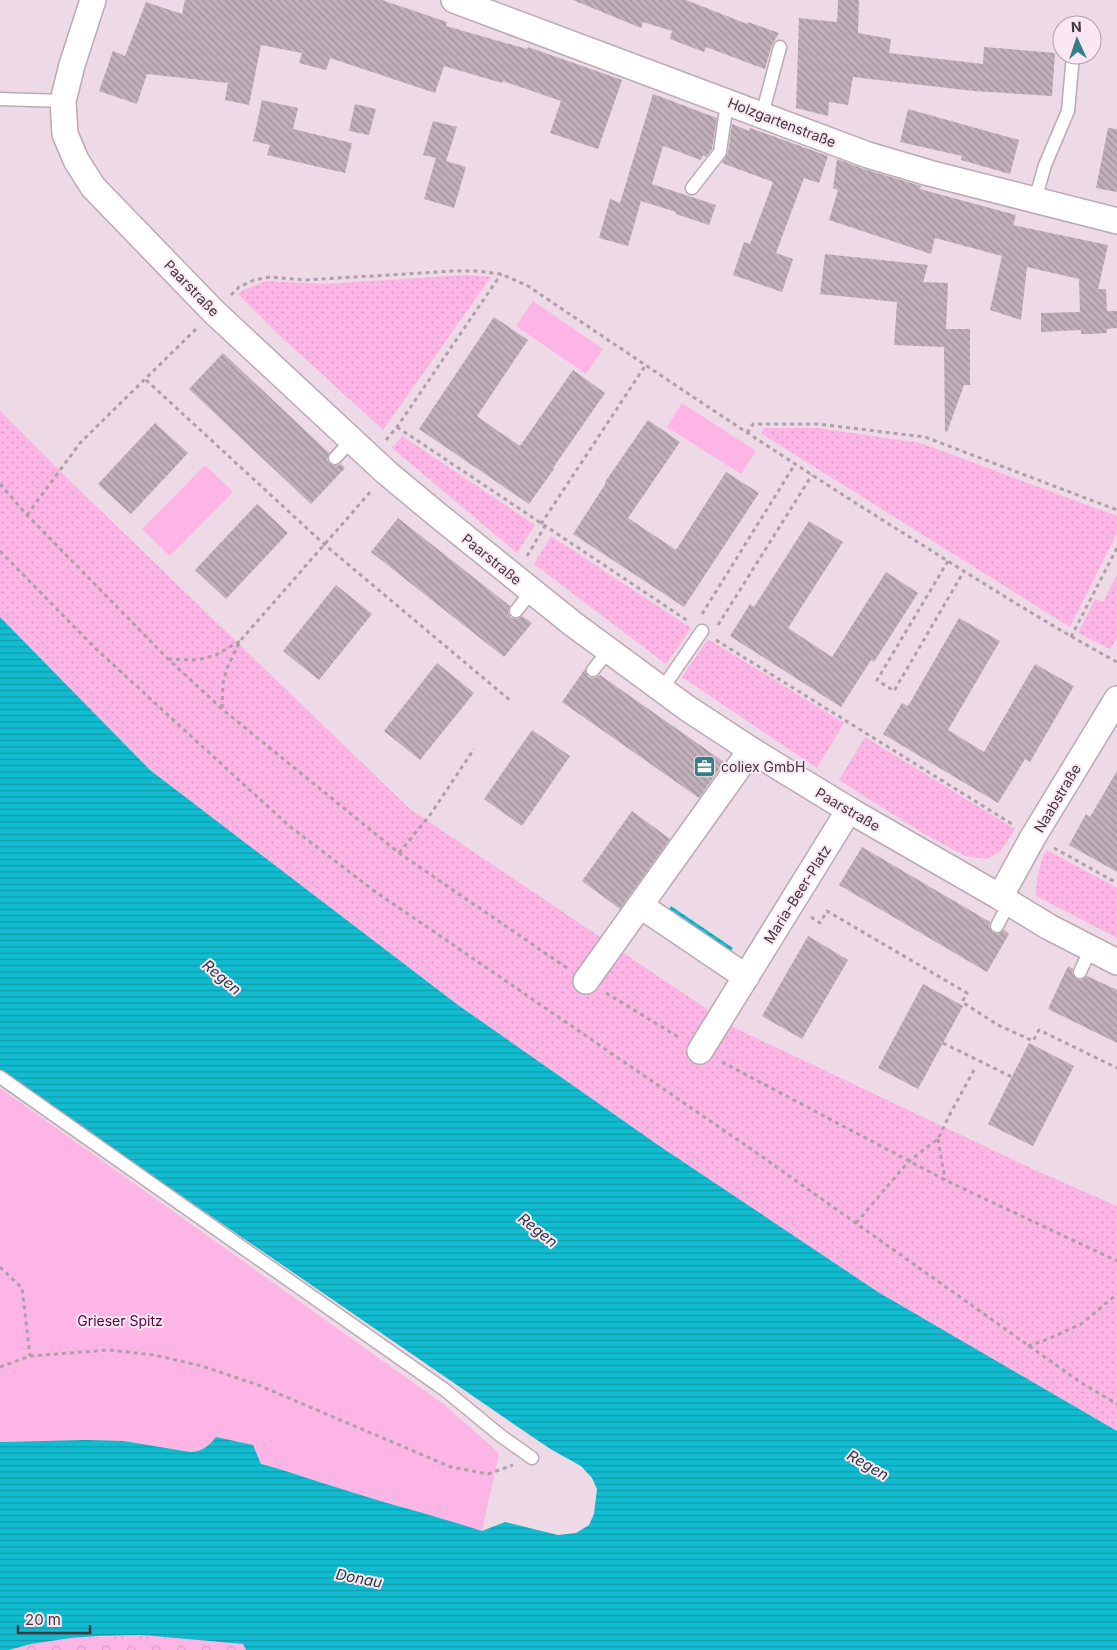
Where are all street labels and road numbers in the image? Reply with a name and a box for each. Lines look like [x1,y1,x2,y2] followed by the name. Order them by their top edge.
[726,94,838,150] street label: Holzgartenstraße
[161,256,223,320] street label: Paarstraße
[459,530,525,588] street label: Paarstraße
[1030,761,1084,835] street label: Naabstraße
[813,784,883,834] street label: Paarstraße
[760,842,834,946] street label: Maria-Beer-Platz

